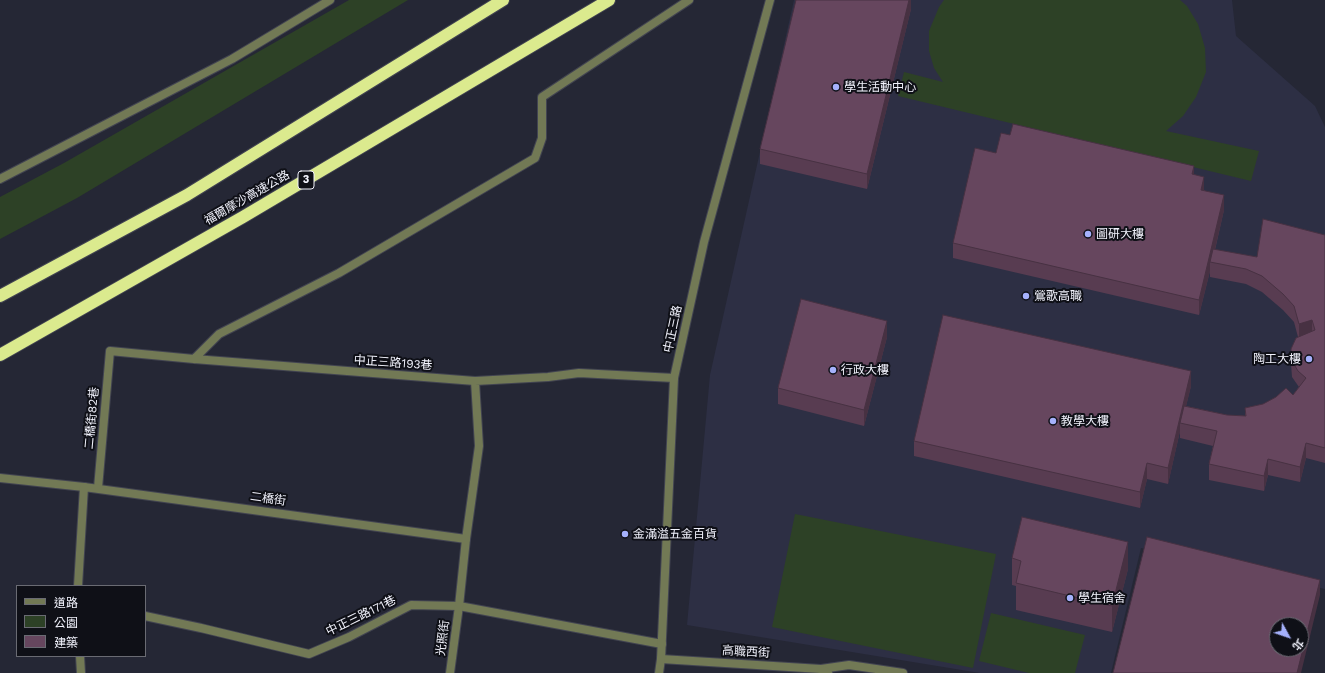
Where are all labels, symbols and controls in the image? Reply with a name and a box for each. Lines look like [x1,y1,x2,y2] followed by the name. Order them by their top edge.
[844,80,916,94] place label: 學生活動中心
[831,82,841,92] marker: 學生活動中心
[202,168,292,228] street label: 福爾摩沙高速公路
[298,171,314,189] road number: 3
[1096,227,1144,241] place label: 圖研大樓
[1083,229,1093,239] marker: 圖研大樓
[1034,289,1082,303] place label: 鶯歌高職
[1021,291,1031,301] marker: 鶯歌高職
[661,304,685,354] street label: 中正三路
[1253,352,1301,366] place label: 陶工大樓
[353,353,433,373] street label: 中正三路193巷
[1304,354,1314,364] marker: 陶工大樓
[841,363,889,377] place label: 行政大樓
[828,365,838,375] marker: 行政大樓
[82,386,102,450] street label: 二橋街82巷
[1061,414,1109,428] place label: 教學大樓
[1048,416,1058,426] marker: 教學大樓
[249,489,287,509] street label: 二橋街
[633,527,717,541] place label: 金滿溢五金百貨
[620,529,630,539] marker: 金滿溢五金百貨
[16,585,146,657] legend
[1078,591,1126,605] place label: 學生宿舍
[324,593,398,639] street label: 中正三路171巷
[1065,593,1075,603] marker: 學生宿舍
[54,596,78,610] text: 道路
[54,616,78,630] text: 公園
[1269,617,1309,657] north arrow
[434,619,452,657] street label: 光照街
[54,636,78,650] text: 建築
[1289,636,1306,653] text: 北
[722,644,770,660] street label: 高職西街

